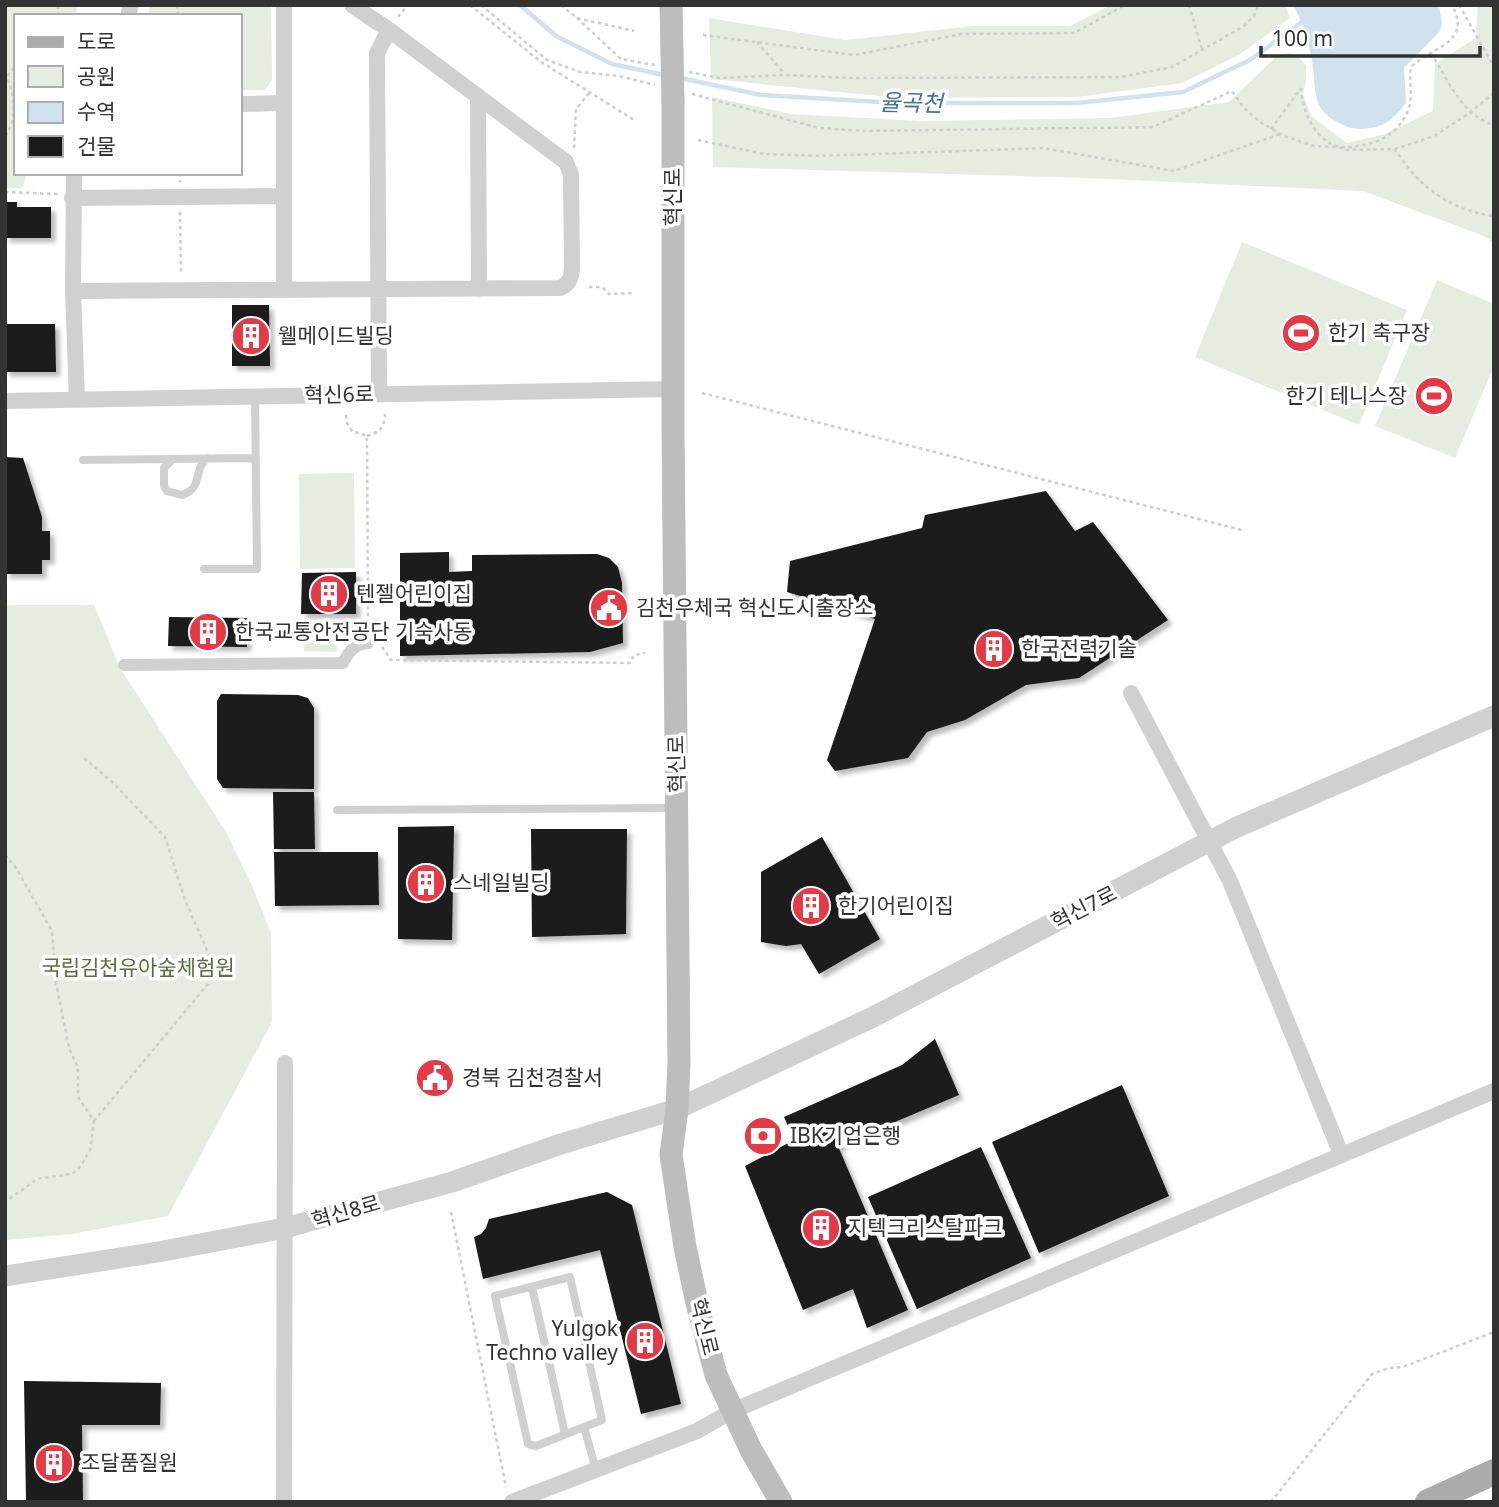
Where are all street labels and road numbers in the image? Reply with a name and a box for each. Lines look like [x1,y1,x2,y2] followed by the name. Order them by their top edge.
[658,168,686,226] street label: 혁신로
[304,379,374,409] street label: 혁신6로
[661,735,691,793] street label: 혁신로
[1046,879,1121,935] street label: 혁신7로
[308,1188,383,1234] street label: 혁신8로
[684,1295,726,1358] street label: 혁신로

